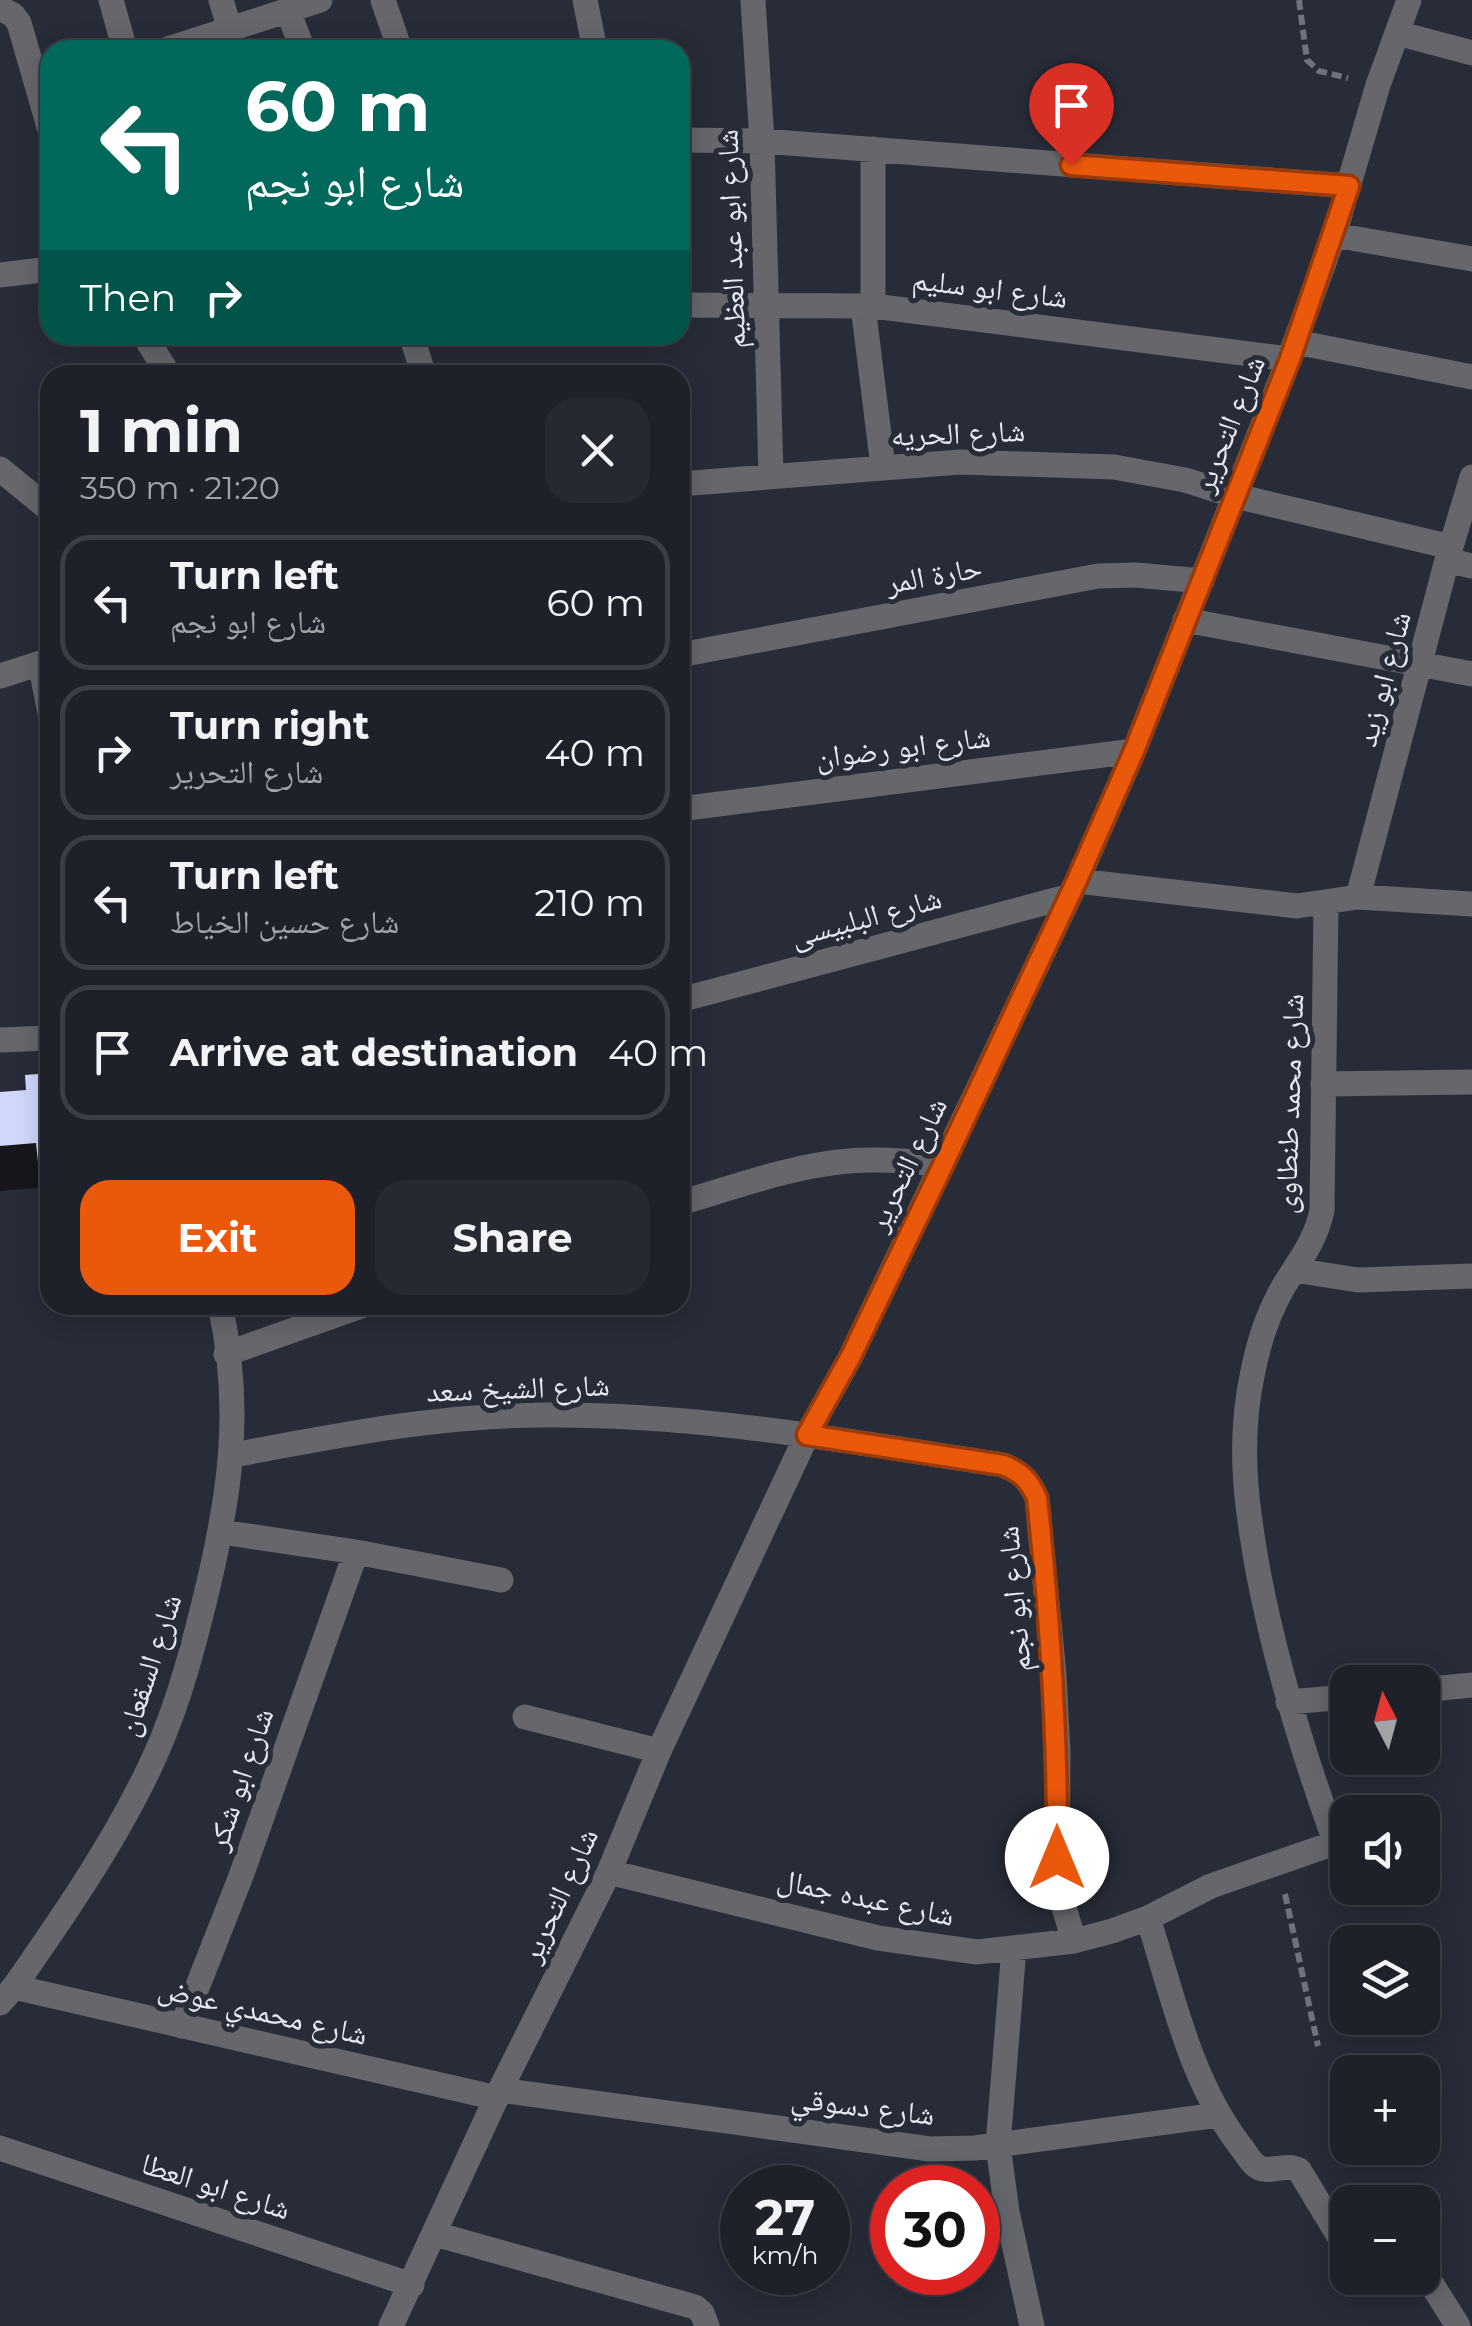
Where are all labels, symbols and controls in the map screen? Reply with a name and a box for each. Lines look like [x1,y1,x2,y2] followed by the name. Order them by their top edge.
[245,63,430,149] text: 60 m
[1029,63,1114,166] pin
[1044,78,1099,133] icon: arrive
[80,80,210,210] icon: left
[709,129,755,349] street label: شارع ابو عبد العظيم
[245,153,464,208] text: شارع ابو نجم
[910,260,1070,318] street label: شارع ابو سليم
[196,270,251,325] icon: right
[80,274,176,321] text: Then
[1185,350,1274,499] street label: شارع التحرير
[80,394,243,467] text: 1 min
[545,398,650,503] button: close
[890,412,1026,455] street label: شارع الحريه
[80,468,280,507] text: 350 m · 21:20
[882,548,985,602] street label: حارة المر
[170,552,339,599] text: Turn left
[85,575,140,630] icon: left
[546,579,645,626] text: 60 m
[170,602,326,641] text: شارع ابو نجم
[1347,607,1420,751] street label: شارع ابو زيد
[170,702,369,749] text: Turn right
[813,718,993,777] street label: شارع ابو رضوان
[85,725,140,780] icon: right
[544,729,645,776] text: 40 m
[170,752,323,791] text: شارع التحرير
[170,852,339,899] text: Turn left
[85,875,140,930] icon: left
[534,879,645,926] text: 210 m
[787,879,946,956] street label: شارع البلبيسى
[170,902,399,941] text: شارع حسين الخياط
[1267,993,1312,1215] street label: شارع محمد طنطاوى
[85,1025,140,1080] icon: arrive
[170,1029,578,1076] text: Arrive at destination
[608,1029,708,1076] text: 40 m
[858,1091,956,1238] street label: شارع التحرير
[80,1180,355,1295] button: Exit
[375,1180,650,1295] button: Share
[426,1366,610,1411] street label: شارع الشيخ سعد
[989,1524,1041,1673] street label: شارع ابو نجم
[109,1589,190,1741] street label: شارع السقعان
[1330,1665,1440,1775] north arrow
[1330,1665,1440,2295] map controls
[198,1703,282,1856] street label: شارع ابو شكر
[1330,1795,1440,1905] button: sound
[1005,1806,1109,1910] position arrow
[511,1822,607,1969] street label: شارع التحرير
[774,1860,958,1935] street label: شارع عبده جمال
[1330,1925,1440,2035] button: layers
[153,1969,371,2059] street label: شارع محمدي عوض
[1330,2055,1440,2165] button: +
[788,2079,937,2139] street label: شارع دسوقي
[136,2145,295,2228] street label: شارع ابو العطا
[870,2165,1000,2295] speed limit sign: 30
[1330,2185,1440,2295] button: −
[755,2187,815,2248] text: 27
[752,2240,818,2270] text: km/h

